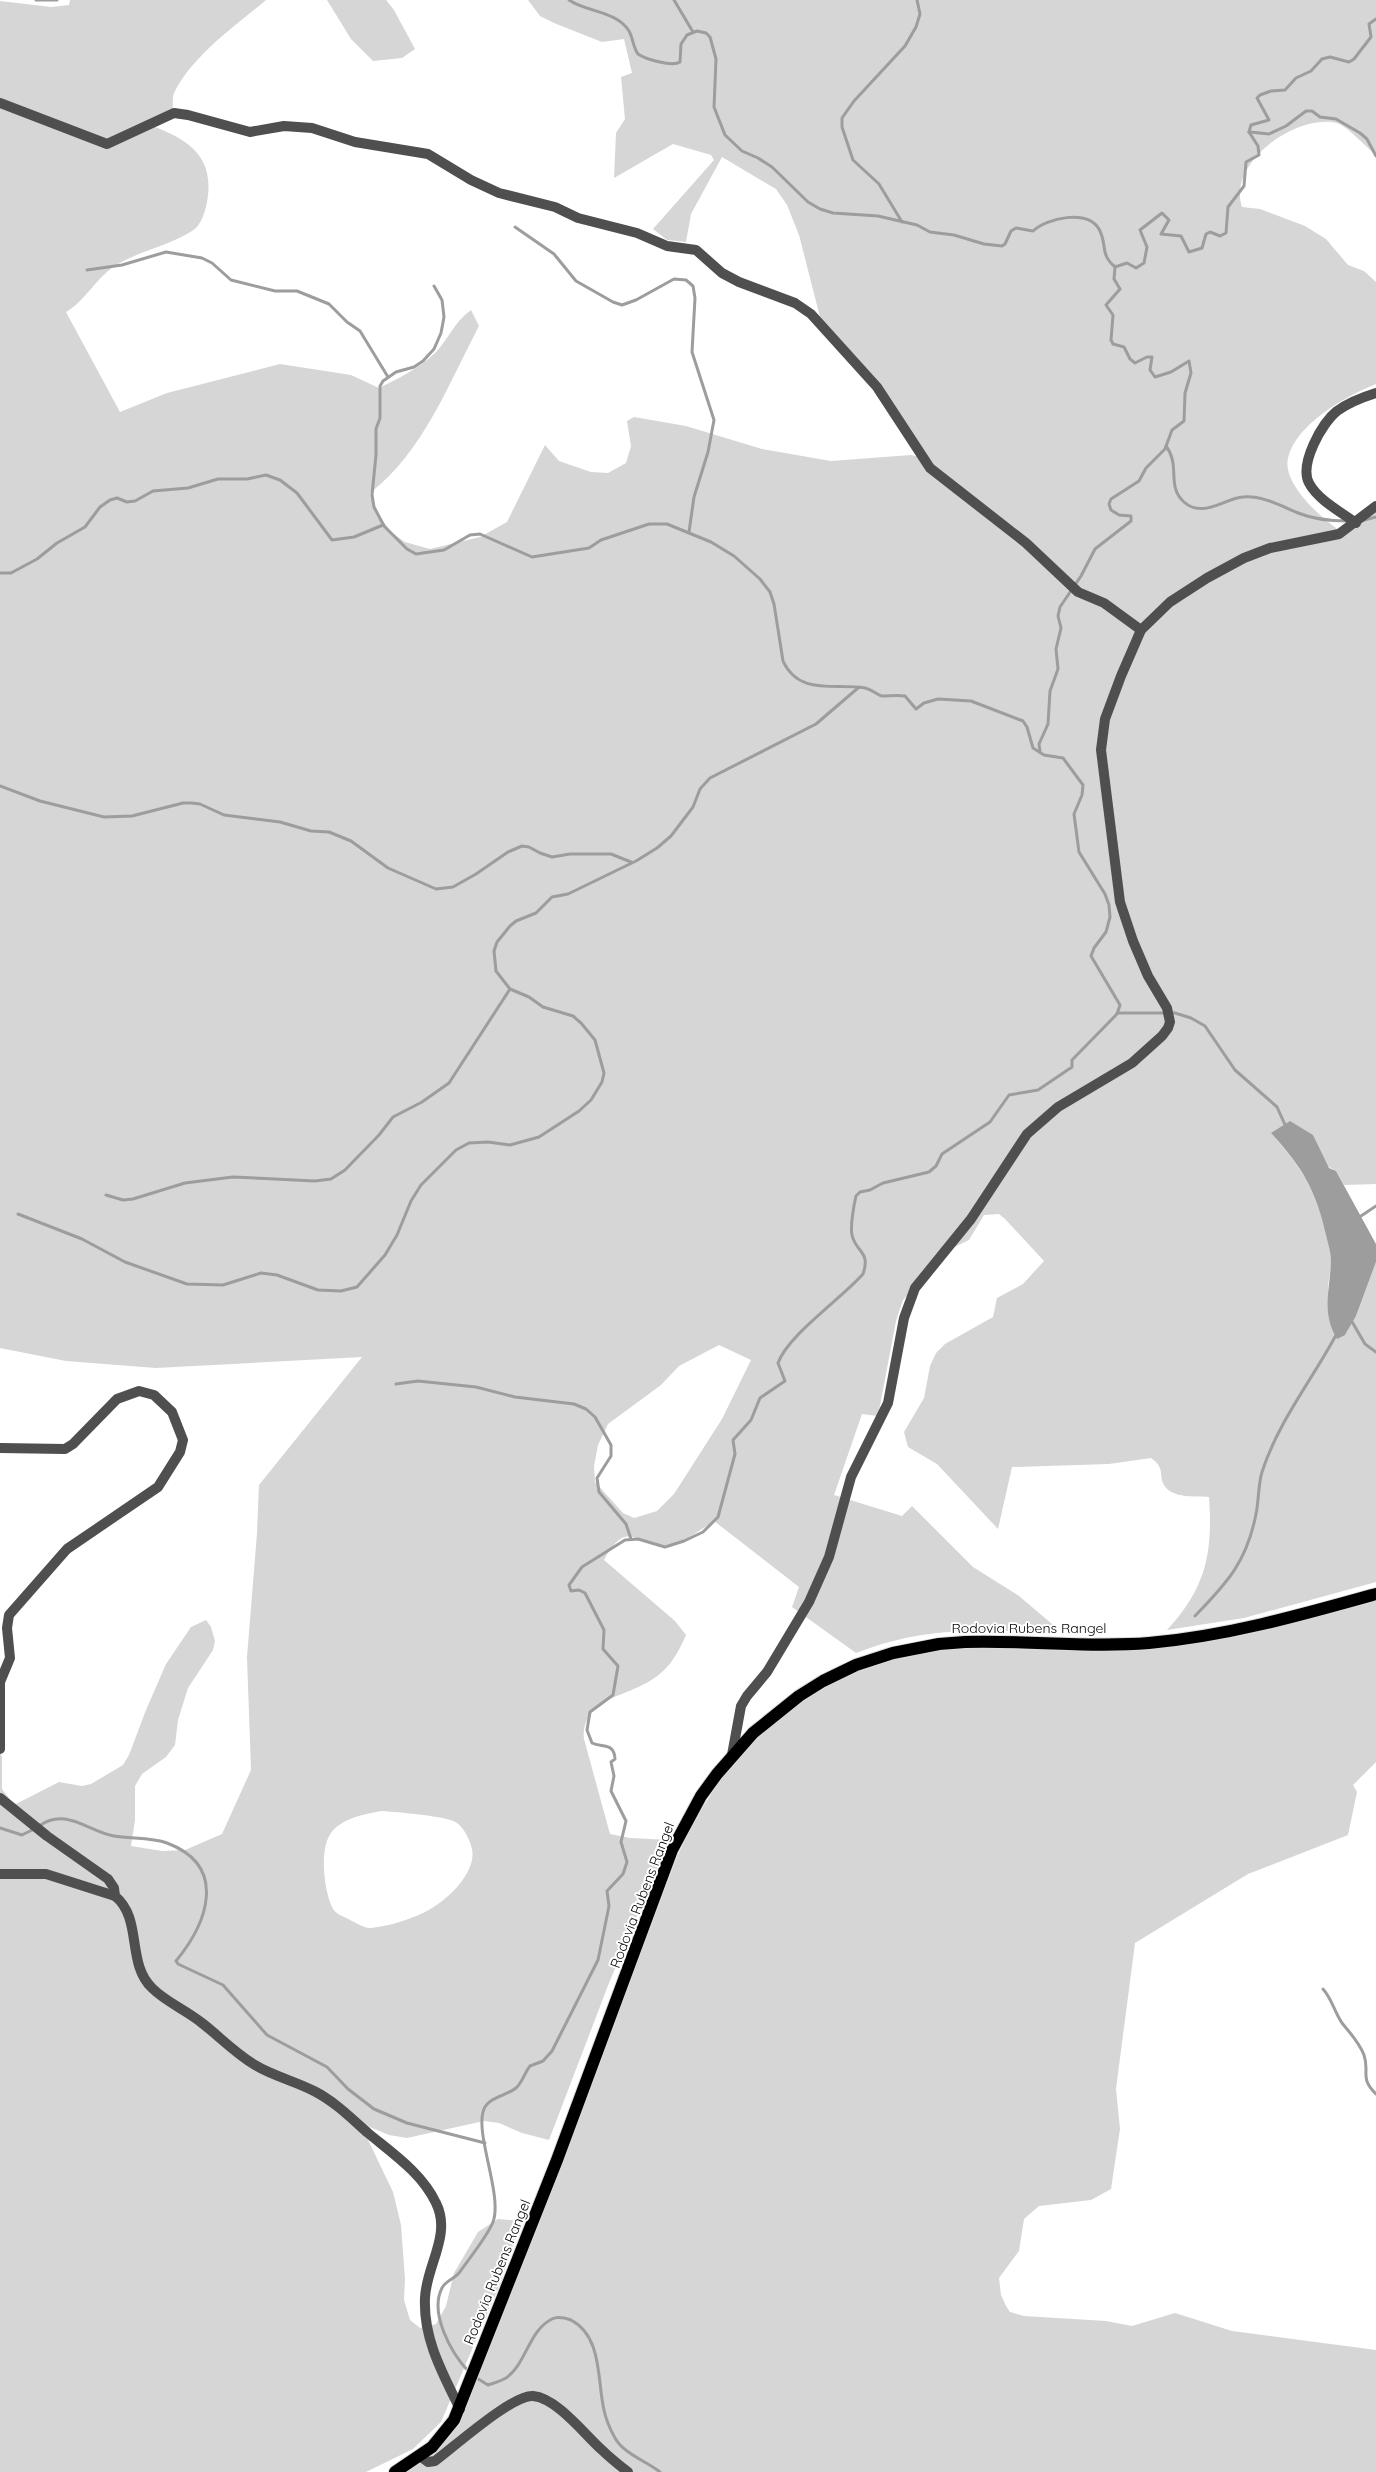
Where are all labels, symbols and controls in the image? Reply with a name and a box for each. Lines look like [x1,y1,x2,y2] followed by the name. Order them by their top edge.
[951,1619,1107,1637] street label: Rodovia Rubens Rangel
[606,1819,678,1971] street label: Rodovia Rubens Rangel
[460,2197,534,2347] street label: Rodovia Rubens Rangel

